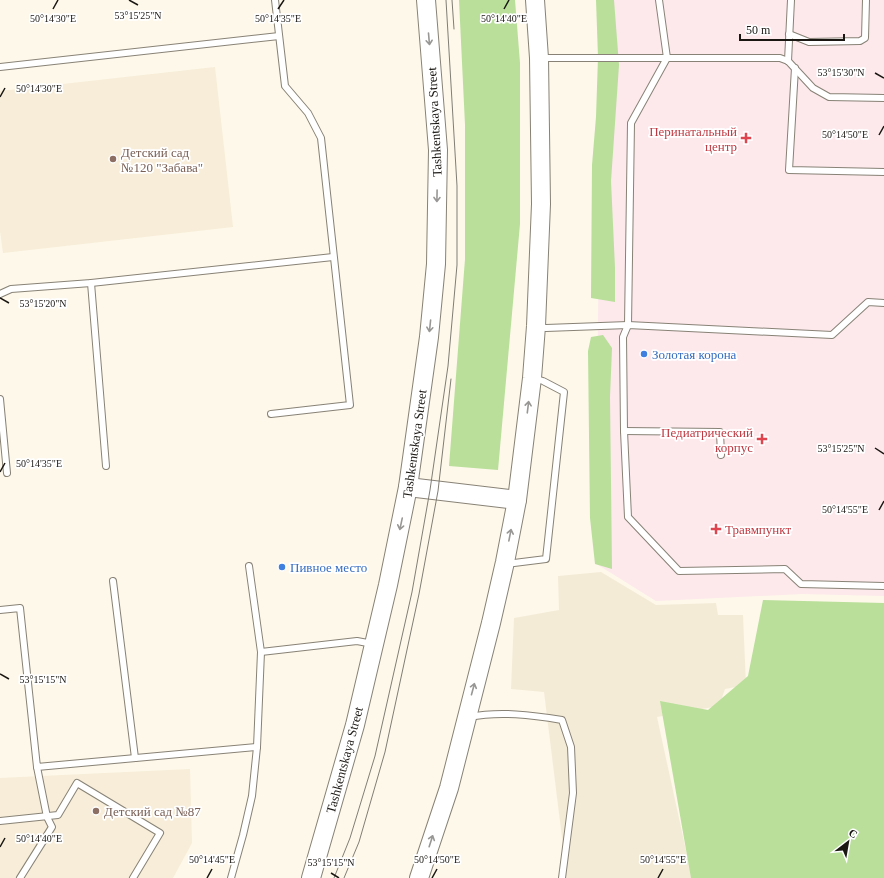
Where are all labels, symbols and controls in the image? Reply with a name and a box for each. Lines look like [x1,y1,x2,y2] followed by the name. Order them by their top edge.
[114,10,162,21] text: 53°15'25"N
[30,13,76,24] text: 50°14'30"E
[255,13,301,24] text: 50°14'35"E
[481,13,527,24] text: 50°14'40"E
[740,16,844,42] scale bar
[746,23,771,37] text: 50 m
[425,32,432,45] one-way arrow
[424,66,445,177] street label: Tashkentskaya Street
[817,67,865,78] text: 53°15'30"N
[16,83,62,94] text: 50°14'30"E
[649,124,737,154] place label: Перинатальный центр
[822,129,868,140] text: 50°14'50"E
[740,132,752,144] marker: Перинатальный центр
[121,145,203,175] place label: Детский сад №120 "Забава"
[108,154,118,164] marker: Детский сад №120 "Забава"
[433,189,441,202] one-way arrow
[19,298,67,309] text: 53°15'20"N
[426,319,434,332] one-way arrow
[652,347,737,362] place label: Золотая корона
[639,349,649,359] marker: Золотая корона
[399,388,430,500] street label: Tashkentskaya Street
[524,400,532,413] one-way arrow
[661,425,753,455] place label: Педиатрический корпус
[756,433,768,445] marker: Педиатрический корпус
[817,443,865,454] text: 53°15'25"N
[16,458,62,469] text: 50°14'35"E
[822,504,868,515] text: 50°14'55"E
[396,517,404,530] one-way arrow
[725,522,791,537] place label: Травмпункт
[710,523,722,535] marker: Травмпункт
[506,529,514,542] one-way arrow
[290,560,367,575] place label: Пивное место
[277,562,287,572] marker: Пивное место
[19,674,67,685] text: 53°15'15"N
[470,683,478,696] one-way arrow
[323,705,366,815] street label: Tashkentskaya Street
[104,804,201,819] place label: Детский сад №87
[91,806,101,816] marker: Детский сад №87
[828,822,868,862] north arrow
[847,826,860,841] text: С
[16,833,62,844] text: 50°14'40"E
[428,835,435,848] one-way arrow
[189,854,235,865] text: 50°14'45"E
[414,854,460,865] text: 50°14'50"E
[640,854,686,865] text: 50°14'55"E
[307,857,355,868] text: 53°15'15"N

